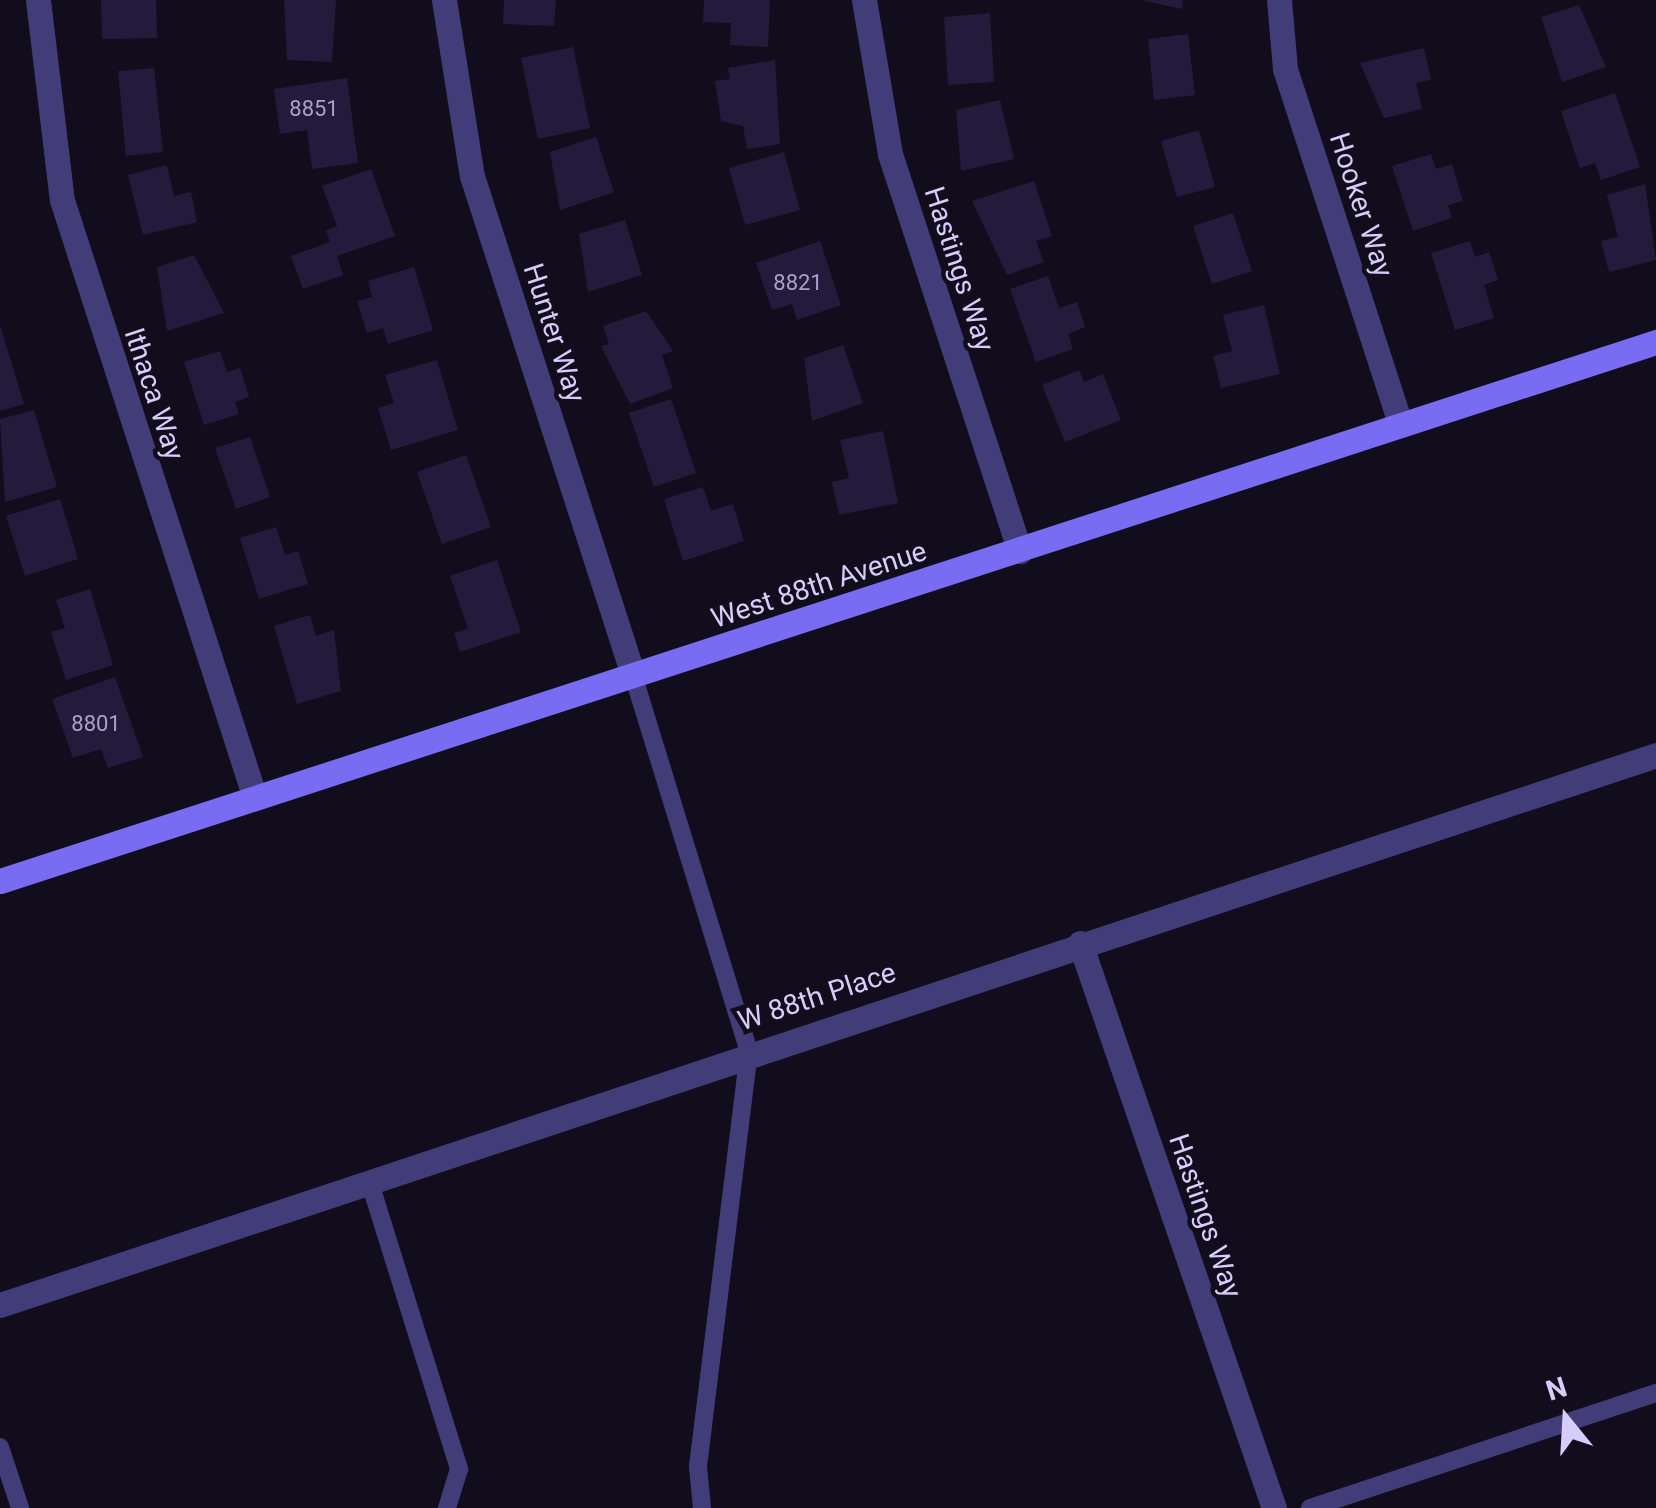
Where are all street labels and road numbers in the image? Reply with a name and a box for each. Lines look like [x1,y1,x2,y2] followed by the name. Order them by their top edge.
[1322,129,1400,281] street label: Hooker Way
[917,183,1001,355] street label: Hastings Way
[516,259,592,407] street label: Hunter Way
[117,324,191,464] street label: Ithaca Way
[707,534,931,636] street label: West 88th Avenue
[734,956,900,1038] street label: W 88th Place
[1161,1130,1249,1302] street label: Hastings Way

